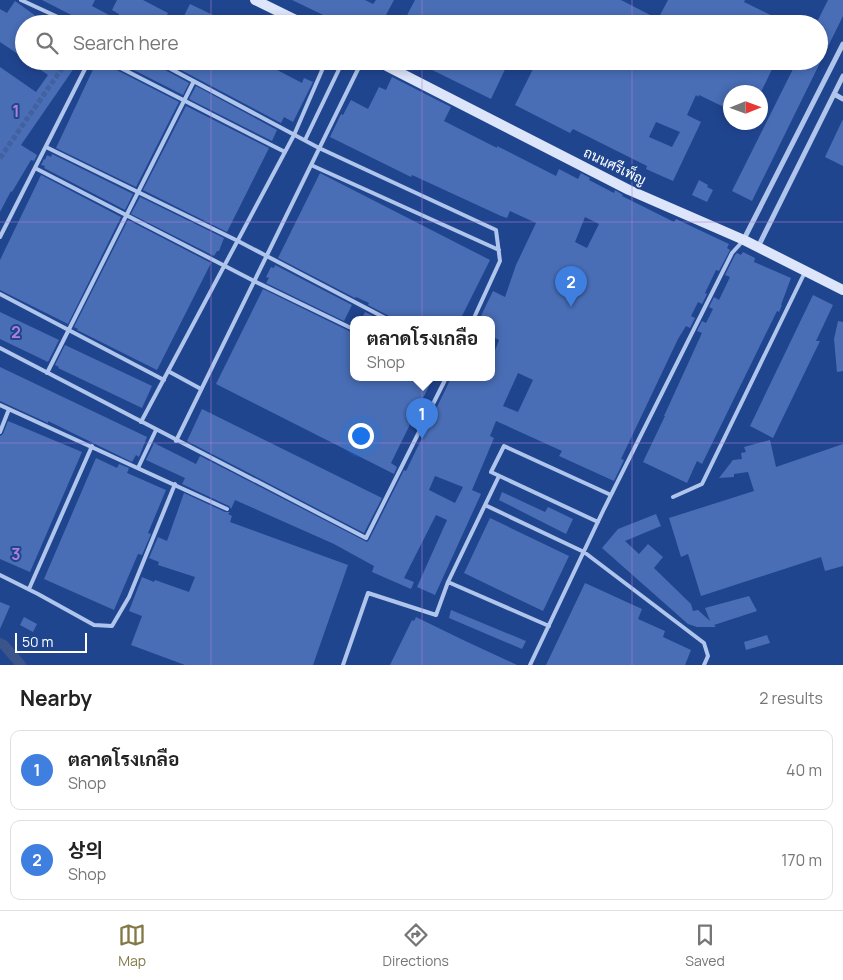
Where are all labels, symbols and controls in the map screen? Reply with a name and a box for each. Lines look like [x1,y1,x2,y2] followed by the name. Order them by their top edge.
[15,15,828,70] search box
[33,29,61,57] icon: search
[73,30,179,56] text: Search here
[723,85,768,130] north arrow
[12,100,20,122] text: 1
[581,142,650,189] street label: ถนนศรีเพ็ญ
[555,266,587,307] pin: 2
[350,316,495,381] popup
[11,321,21,343] text: 2
[367,325,478,351] text: ตลาดโรงเกลือ
[367,351,405,373] text: Shop
[406,398,438,439] pin: 1
[348,423,374,449] your location
[11,543,21,565] text: 3
[15,630,88,653] scale bar
[22,632,53,651] text: 50 m
[20,684,92,712] text: Nearby
[759,687,823,709] text: 2 results
[68,746,179,772] text: ตลาดโรงเกลือ
[33,759,41,781] text: 1
[786,759,822,781] text: 40 m
[68,772,106,794] text: Shop
[68,837,103,863] text: 상의
[32,849,42,871] text: 2
[781,849,822,871] text: 170 m
[68,863,106,885] text: Shop
[118,921,146,970] tab: Map
[383,921,449,970] tab: Directions
[685,921,725,970] tab: Saved

